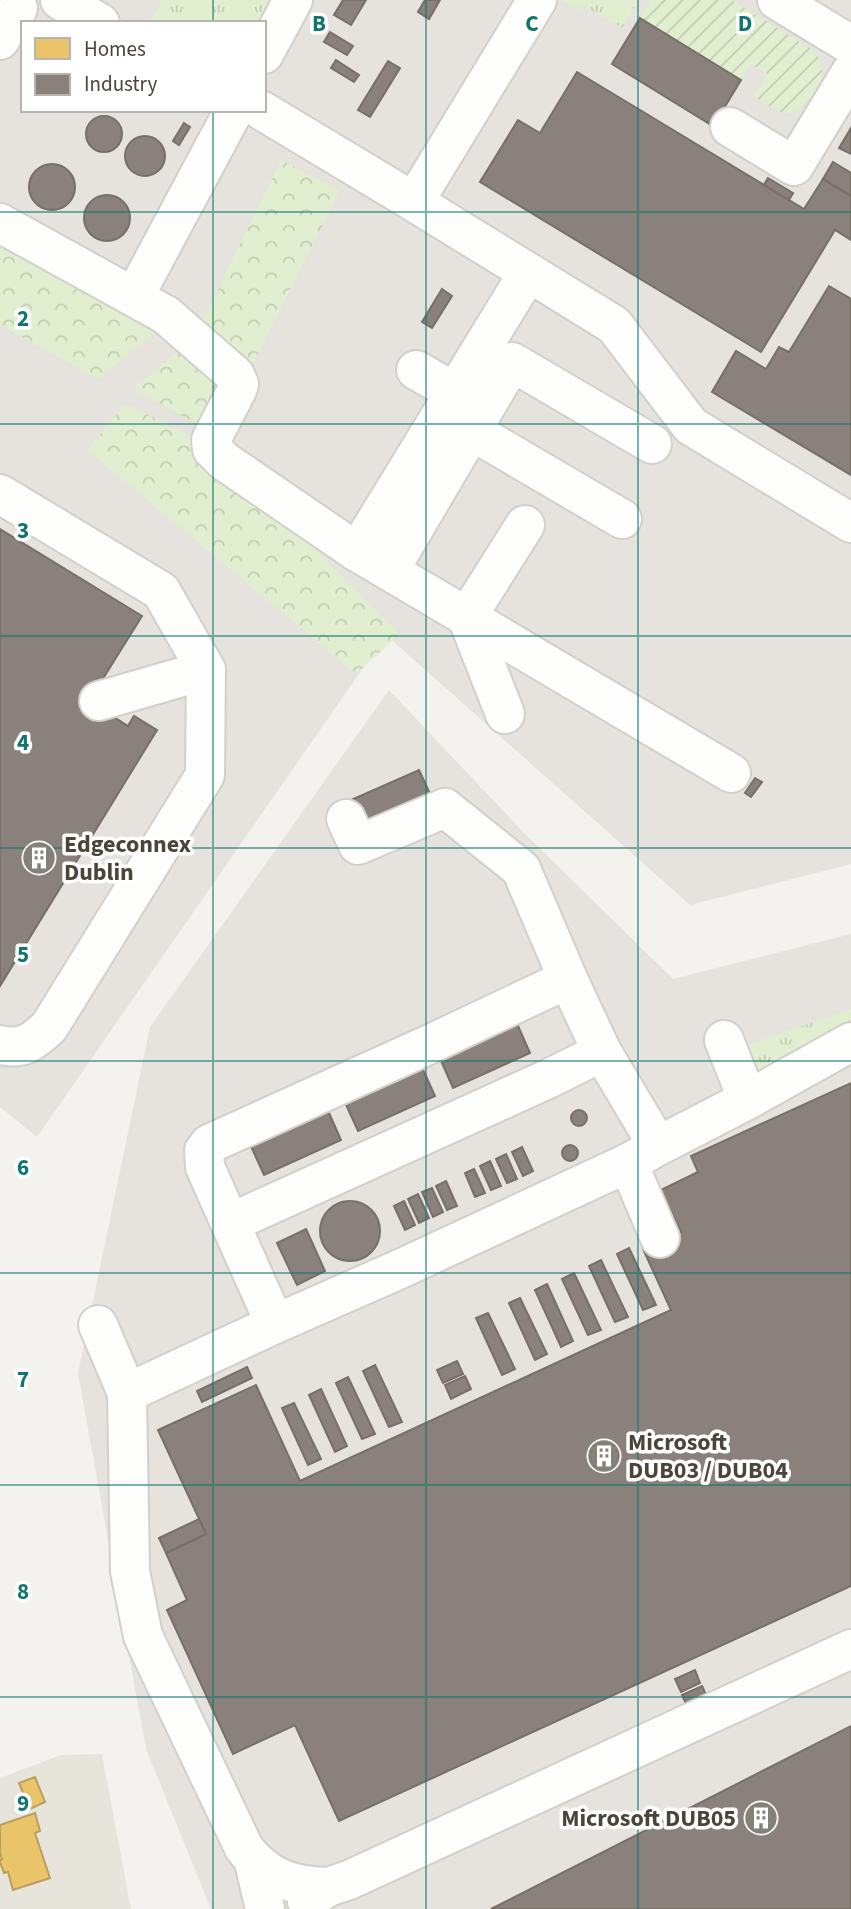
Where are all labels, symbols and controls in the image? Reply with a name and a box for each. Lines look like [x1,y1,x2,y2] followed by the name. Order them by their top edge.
[312,7,326,40] text: B
[525,7,539,40] text: C
[738,7,752,40] text: D
[21,21,266,112] legend
[84,34,146,64] text: Homes
[84,69,157,99] text: Industry
[17,302,29,335] text: 2
[17,514,29,547] text: 3
[17,726,29,759] text: 4
[64,827,191,890] place label: Edgeconnex Dublin
[20,839,58,877] building icon: Edgeconnex Dublin
[17,938,29,971] text: 5
[17,1151,29,1184] text: 6
[17,1363,29,1396] text: 7
[628,1425,788,1488] place label: Microsoft DUB03 / DUB04
[585,1437,623,1475] building icon: Microsoft DUB03 / DUB04
[17,1575,29,1608] text: 8
[17,1787,29,1820] text: 9
[742,1799,780,1837] building icon: Microsoft DUB05
[561,1801,736,1836] place label: Microsoft DUB05

